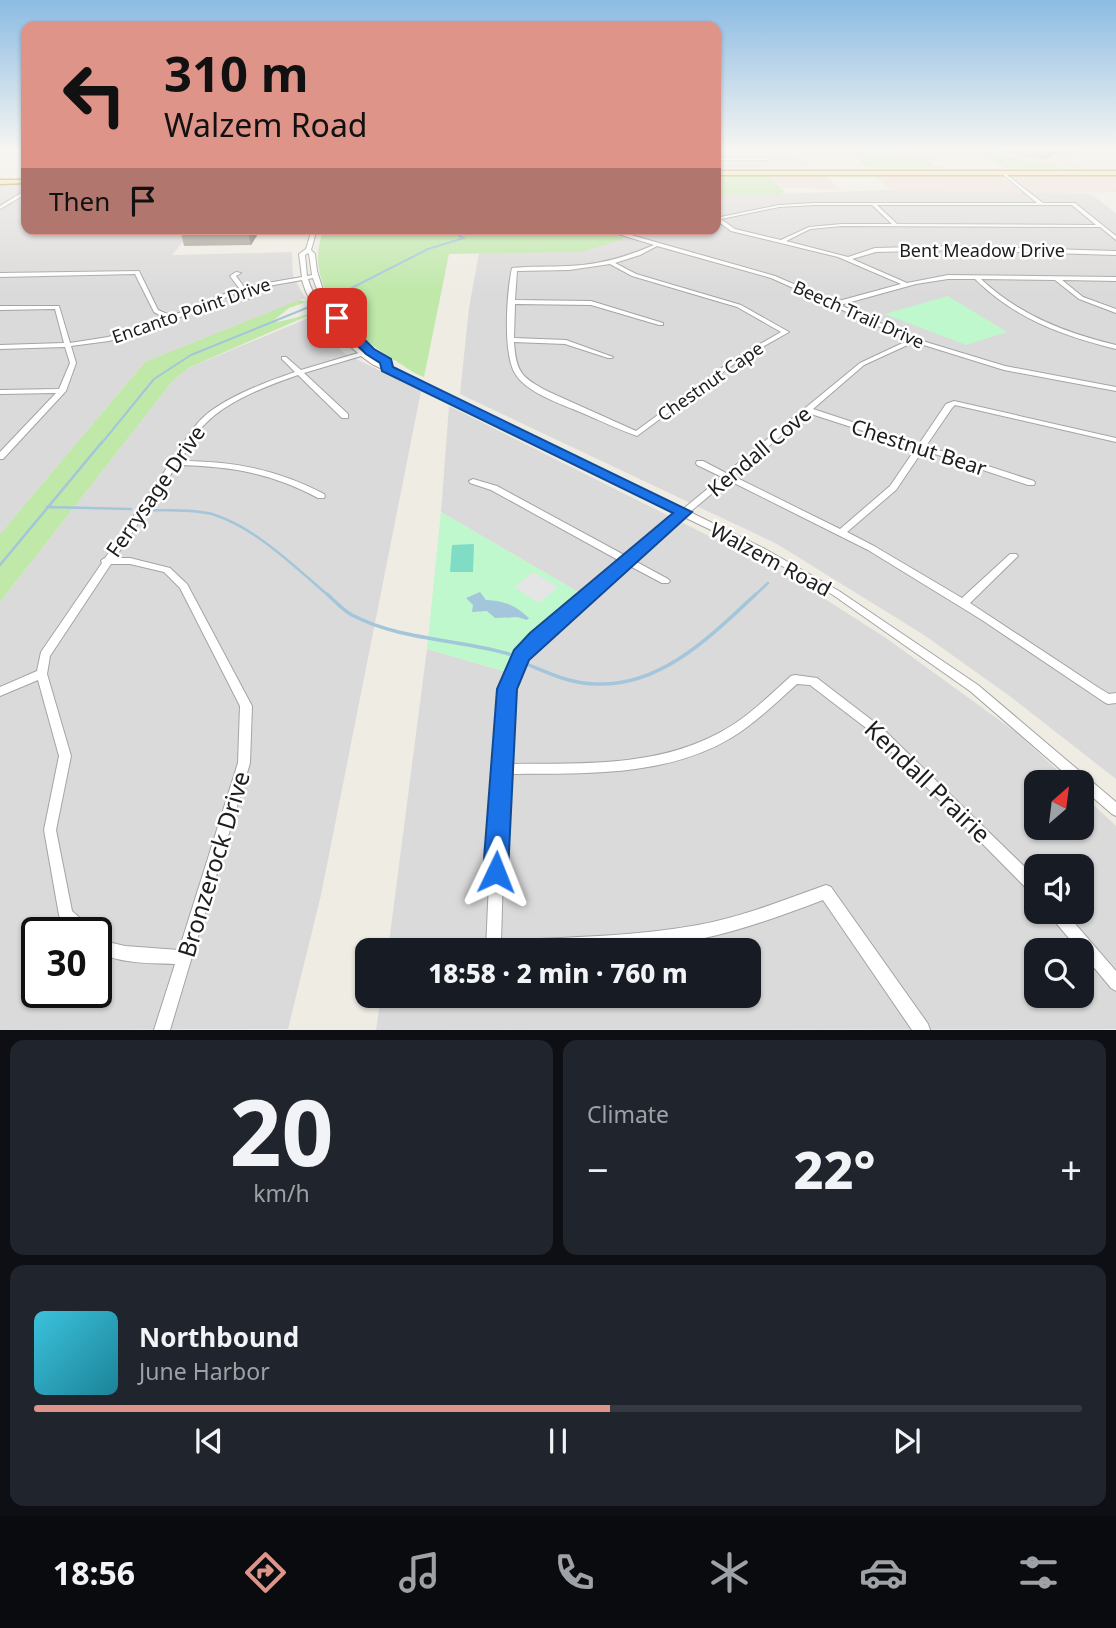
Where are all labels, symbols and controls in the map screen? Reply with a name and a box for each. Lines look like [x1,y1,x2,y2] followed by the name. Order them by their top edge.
[164,40,309,106] text: 310 m
[49,49,140,140] icon: left
[164,103,368,146] text: Walzem Road
[124,182,162,220] icon: arrive
[49,183,110,219] text: Then
[899,238,1065,262] street label: Bent Meadow Drive
[108,272,274,348] street label: Encanto Point Drive
[790,274,928,354] street label: Beech Trail Drive
[307,288,367,348] pin
[318,299,356,337] icon: arrive
[652,336,768,426] street label: Chestnut Cape
[701,399,817,503] street label: Kendall Cove
[848,412,991,482] street label: Chestnut Bear
[99,420,211,562] street label: Ferrysage Drive
[705,515,837,603] street label: Walzem Road
[858,712,998,850] street label: Kendall Prairie
[169,767,257,961] street label: Bronzerock Drive
[1024,770,1094,840] north arrow
[1024,770,1094,1008] map controls
[459,835,533,909] position arrow
[1024,854,1094,924] button: sound
[21,917,112,1008] speed limit sign: 30
[1024,938,1094,1008] button: search
[428,955,688,991] text: 18:58 · 2 min · 760 m
[229,1069,334,1193] text: 20
[587,1098,669,1130] text: Climate
[793,1133,876,1204] text: 22°
[587,1143,609,1195] text: −
[1060,1143,1082,1195] text: +
[253,1177,310,1209] text: km/h
[139,1319,299,1355] text: Northbound
[139,1355,270,1387] text: June Harbor
[190,1422,228,1460] icon: previous
[539,1422,577,1460] icon: pause
[888,1422,926,1460] icon: next
[241,1548,290,1597] icon: directions
[395,1548,444,1597] icon: music
[550,1548,599,1597] icon: phone
[705,1548,754,1597] icon: climate
[859,1548,908,1597] icon: car
[1014,1548,1063,1597] icon: filters
[53,1551,135,1594] text: 18:56

